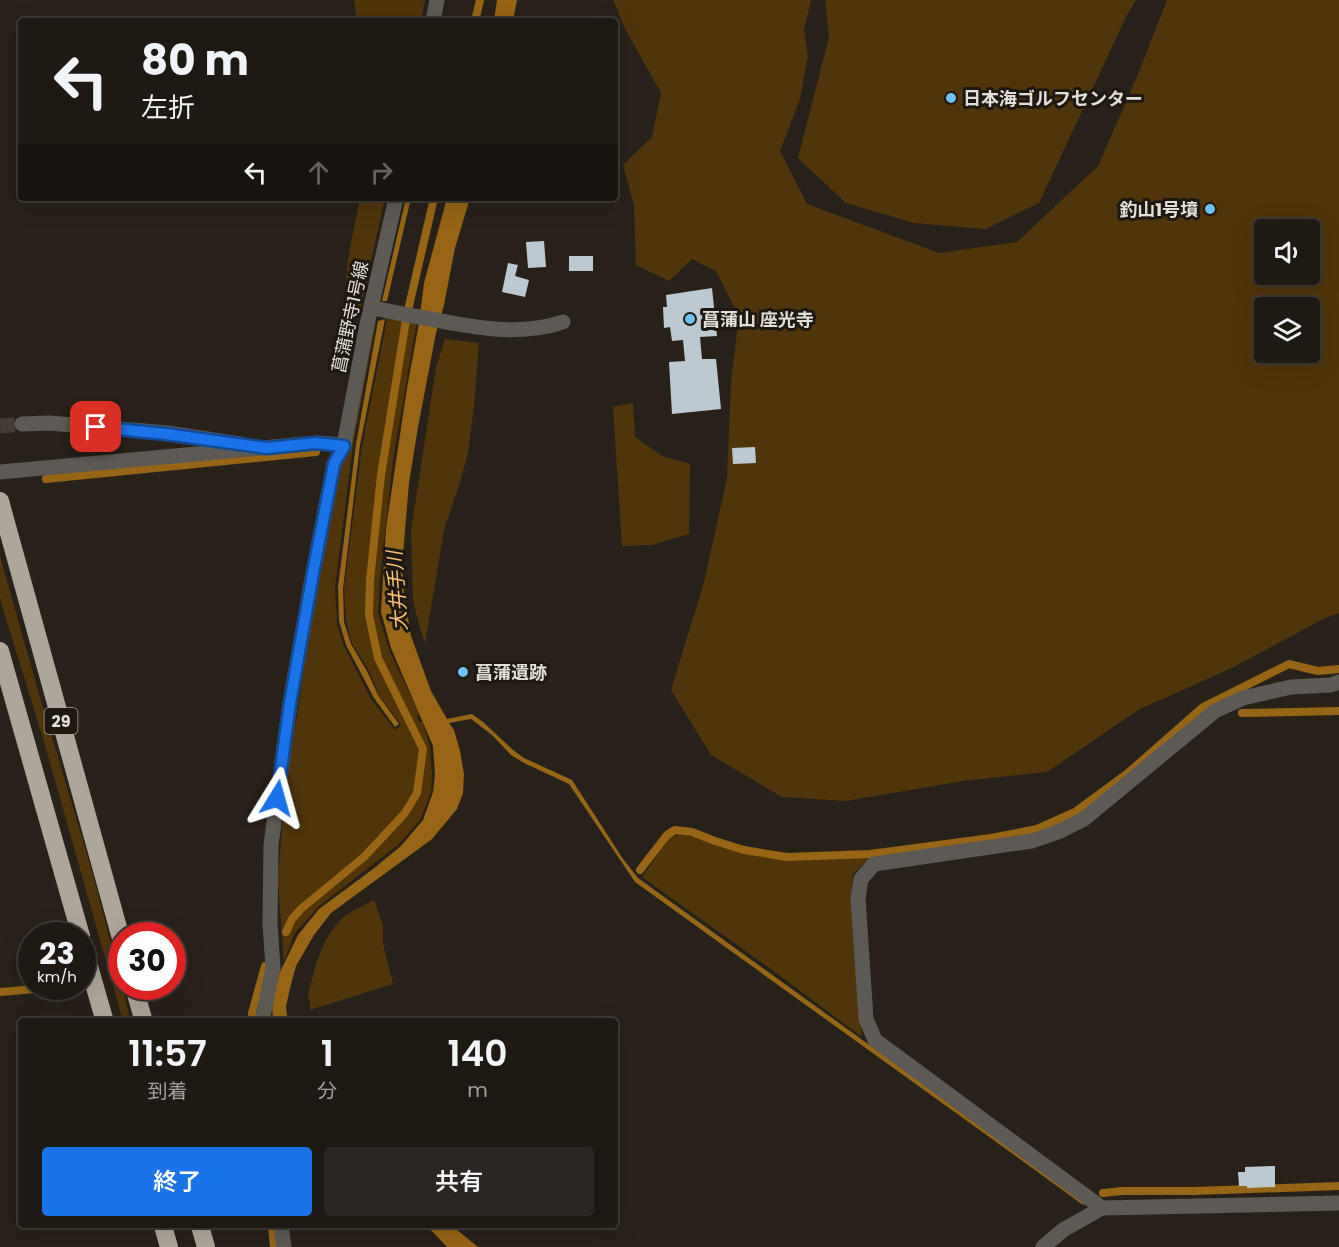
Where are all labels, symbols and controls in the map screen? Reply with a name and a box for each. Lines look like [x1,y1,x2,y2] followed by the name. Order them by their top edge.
[141,31,249,90] text: 80 m
[42,42,120,120] icon: left
[963,86,1143,111] place label: 日本海ゴルフセンター
[141,89,195,126] text: 左折
[944,91,958,105] marker: 日本海ゴルフセンター
[239,156,272,189] icon: left
[302,156,335,189] icon: ahead
[365,156,398,189] icon: right
[1119,197,1198,222] place label: 釣山1号墳
[1203,202,1217,216] marker: 釣山1号墳
[1254,219,1320,363] map controls
[1254,219,1320,285] button: sound
[326,259,374,375] street label: 菖蒲野寺1号線
[1254,297,1320,363] button: layers
[702,307,814,332] place label: 菖蒲山 座光寺
[683,312,697,326] marker: 菖蒲山 座光寺
[70,401,121,452] pin
[79,410,112,443] icon: arrive
[380,548,414,632] water label: 大井手川
[475,660,547,685] place label: 菖蒲遺跡
[456,665,470,679] marker: 菖蒲遺跡
[44,708,78,734] road number: 29
[245,766,309,830] position arrow
[108,922,186,1000] speed limit sign: 30
[39,932,75,975] text: 23
[37,966,77,987] text: km/h
[128,1028,207,1079] text: 11:57
[321,1028,334,1079] text: 1
[448,1028,508,1079] text: 140
[467,1076,488,1104] text: m
[148,1077,188,1105] text: 到着
[317,1077,337,1105] text: 分
[42,1147,312,1216] button: 終了
[324,1147,594,1216] button: 共有

